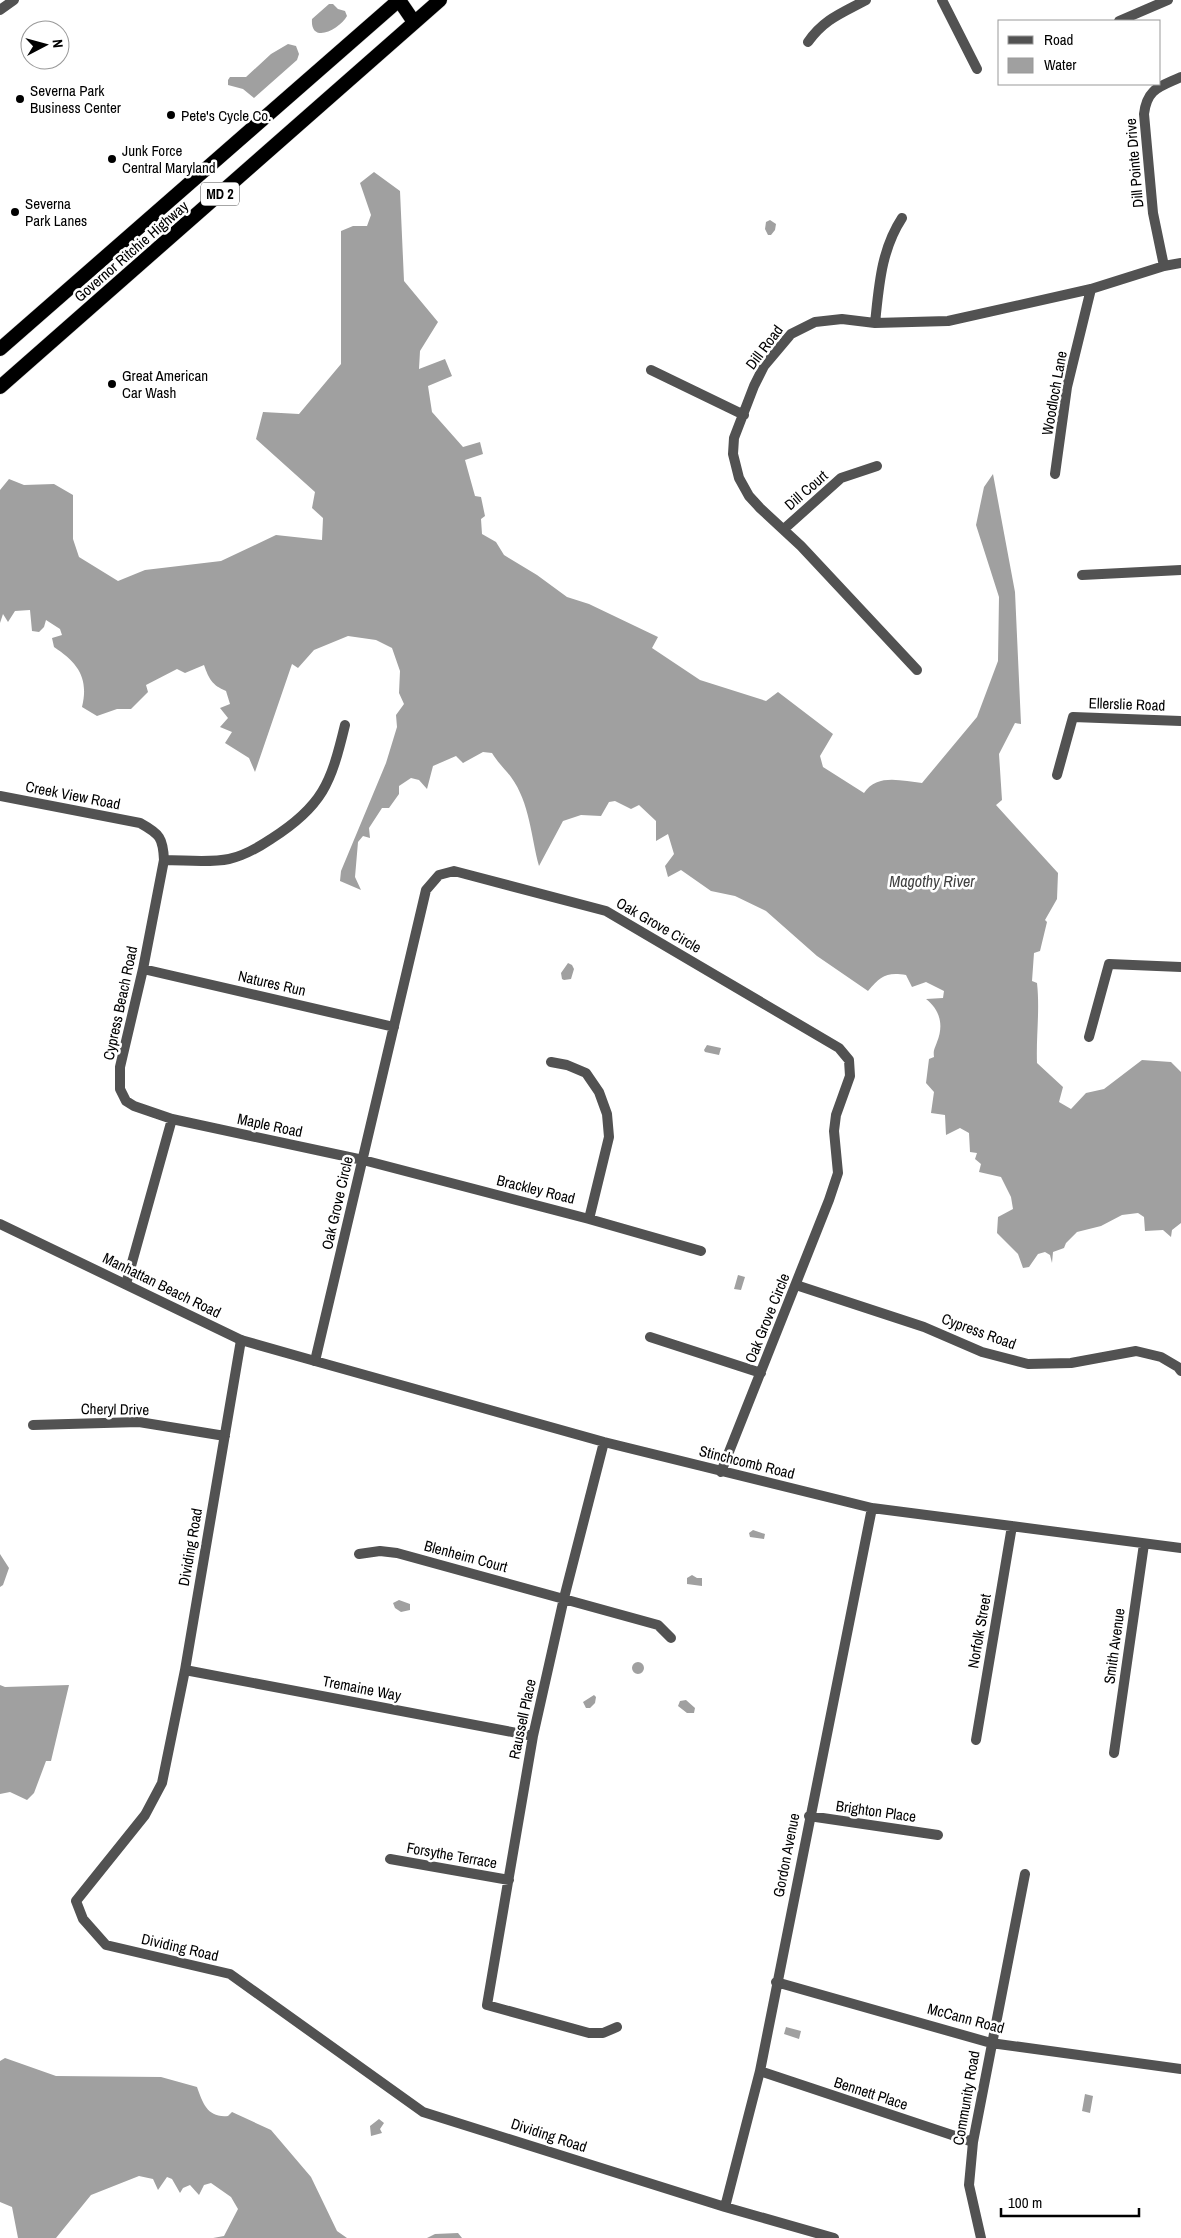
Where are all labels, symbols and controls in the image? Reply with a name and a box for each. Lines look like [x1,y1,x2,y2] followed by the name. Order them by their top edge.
[20,20,70,70] north arrow
[998,20,1161,85] legend
[1044,29,1073,50] text: Road
[49,39,67,49] text: N
[1044,54,1076,75] text: Water
[30,80,121,118] place label: Severna Park Business Center
[14,93,26,105] marker: Severna Park Business Center
[181,105,272,126] place label: Pete's Cycle Co.
[165,109,177,121] marker: Pete's Cycle Co.
[1120,117,1148,209] street label: Dill Pointe Drive
[122,140,216,178] place label: Junk Force Central Maryland
[106,153,118,165] marker: Junk Force Central Maryland
[201,182,239,205] road number: MD 2
[25,193,87,231] place label: Severna Park Lanes
[69,195,193,306] street label: Governor Ritchie Highway
[9,206,21,218] marker: Severna Park Lanes
[740,320,788,374] street label: Dill Road
[1036,349,1072,437] street label: Woodloch Lane
[122,365,208,403] place label: Great American Car Wash
[106,378,118,390] marker: Great American Car Wash
[780,465,833,515] street label: Dill Court
[1088,692,1166,716] street label: Ellerslie Road
[24,776,122,814] street label: Creek View Road
[889,870,975,892] water label: Magothy River
[613,892,706,958] street label: Oak Grove Circle
[98,944,142,1062] street label: Cypress Beach Road
[236,965,308,1001] street label: Natures Run
[235,1108,305,1142] street label: Maple Road
[316,1154,358,1252] street label: Oak Grove Circle
[495,1169,577,1209] street label: Brackley Road
[99,1247,225,1323] street label: Manhattan Beach Road
[739,1270,795,1366] street label: Oak Grove Circle
[939,1308,1019,1354] street label: Cypress Road
[81,1398,150,1420] street label: Cheryl Drive
[697,1440,797,1484] street label: Stinchcomb Road
[173,1506,207,1588] street label: Dividing Road
[422,1535,511,1577] street label: Blenheim Court
[962,1592,996,1670] street label: Norfolk Street
[1098,1607,1130,1685] street label: Smith Avenue
[321,1670,404,1706] street label: Tremaine Way
[503,1677,541,1761] street label: Raussell Place
[835,1795,918,1827] street label: Brighton Place
[768,1811,804,1899] street label: Gordon Avenue
[405,1837,499,1873] street label: Forsythe Terrace
[139,1928,221,1966] street label: Dividing Road
[925,1998,1007,2038] street label: McCann Road
[947,2049,985,2147] street label: Community Road
[831,2071,911,2115] street label: Bennett Place
[508,2113,590,2157] street label: Dividing Road
[1001,2186,1138,2218] scale bar
[1008,2192,1042,2213] text: 100 m

